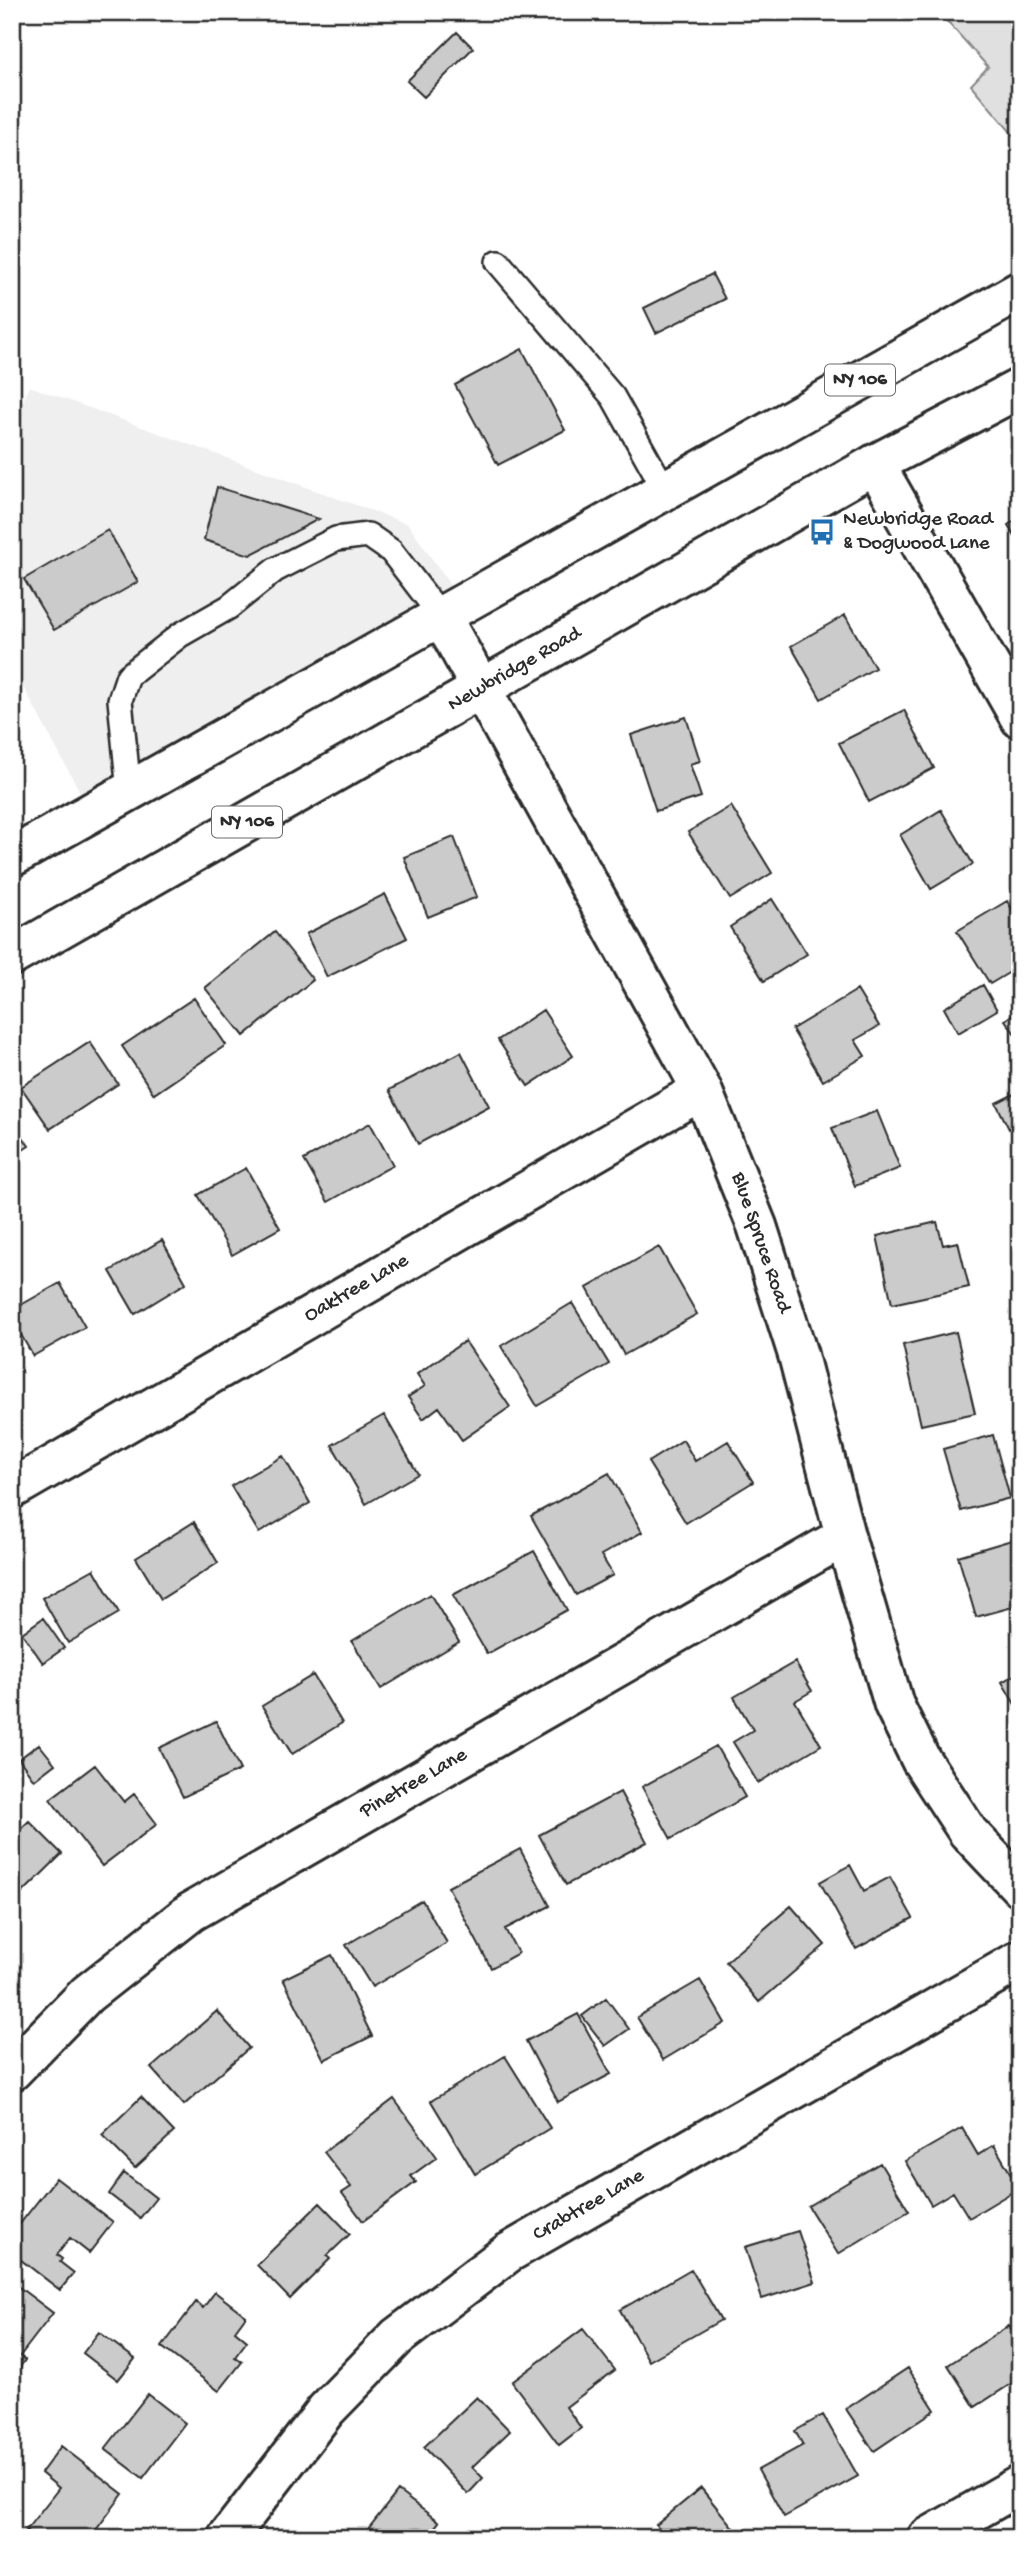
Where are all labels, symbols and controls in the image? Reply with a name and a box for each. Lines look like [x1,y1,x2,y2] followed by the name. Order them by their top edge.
[825,364,895,396] road number: NY 106
[843,508,995,557] place label: Newbridge Road & Dogwood Lane
[807,517,837,547] bus stop icon: Newbridge Road & Dogwood Lane
[444,621,588,718] street label: Newbridge Road
[212,806,282,838] road number: NY 106
[724,1168,796,1318] street label: Blue Spruce Road
[300,1248,415,1329] street label: Oaktree Lane
[355,1743,473,1825] street label: Pinetree Lane
[529,2164,650,2248] street label: Crabtree Lane

